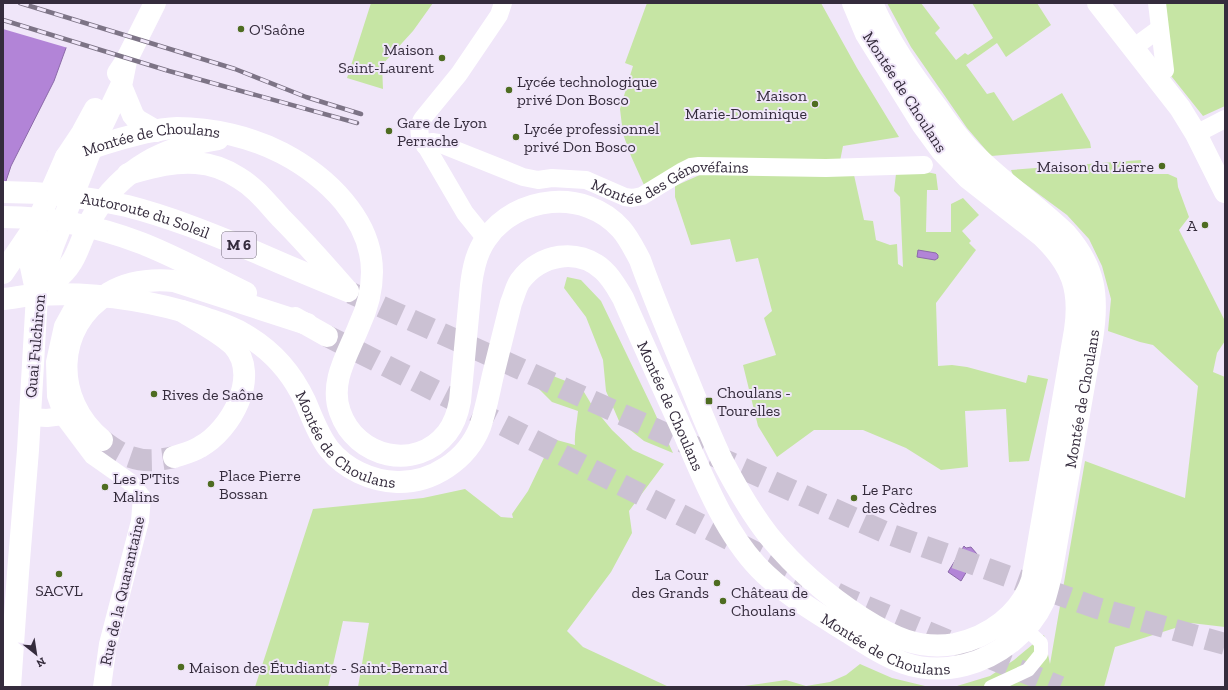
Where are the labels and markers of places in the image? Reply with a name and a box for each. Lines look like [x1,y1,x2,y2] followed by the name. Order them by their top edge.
[249,20,305,39] place label: O'Saône
[236,24,246,34] marker: O'Saône
[338,40,435,77] place label: Maison Saint-Laurent
[437,53,447,63] marker: Maison Saint-Laurent
[517,72,657,109] place label: Lycée technologique privé Don Bosco
[504,85,514,95] marker: Lycée technologique privé Don Bosco
[685,86,808,123] place label: Maison Marie-Dominique
[810,99,820,109] marker: Maison Marie-Dominique
[397,113,488,150] place label: Gare de Lyon Perrache
[524,119,659,156] place label: Lycée professionnel privé Don Bosco
[384,126,394,136] marker: Gare de Lyon Perrache
[511,132,521,142] marker: Lycée professionnel privé Don Bosco
[1037,157,1154,176] place label: Maison du Lierre
[1157,161,1167,171] marker: Maison du Lierre
[1187,216,1198,235] place label: A
[1200,220,1210,230] marker: A
[717,383,791,420] place label: Choulans - Tourelles
[162,385,263,404] place label: Rives de Saône
[149,389,159,399] marker: Rives de Saône
[704,396,714,406] marker: Choulans - Tourelles
[219,466,301,503] place label: Place Pierre Bossan
[113,469,179,506] place label: Les P'Tits Malins
[206,479,216,489] marker: Place Pierre Bossan
[862,480,937,517] place label: Le Parc des Cèdres
[100,482,110,492] marker: Les P'Tits Malins
[849,493,859,503] marker: Le Parc des Cèdres
[632,565,709,602] place label: La Cour des Grands
[54,569,64,579] marker: SACVL
[712,578,722,588] marker: La Cour des Grands
[35,581,83,600] place label: SACVL
[731,583,808,620] place label: Château de Choulans
[718,596,728,606] marker: Château de Choulans
[189,658,448,677] place label: Maison des Étudiants - Saint-Bernard
[176,662,186,672] marker: Maison des Étudiants - Saint-Bernard

